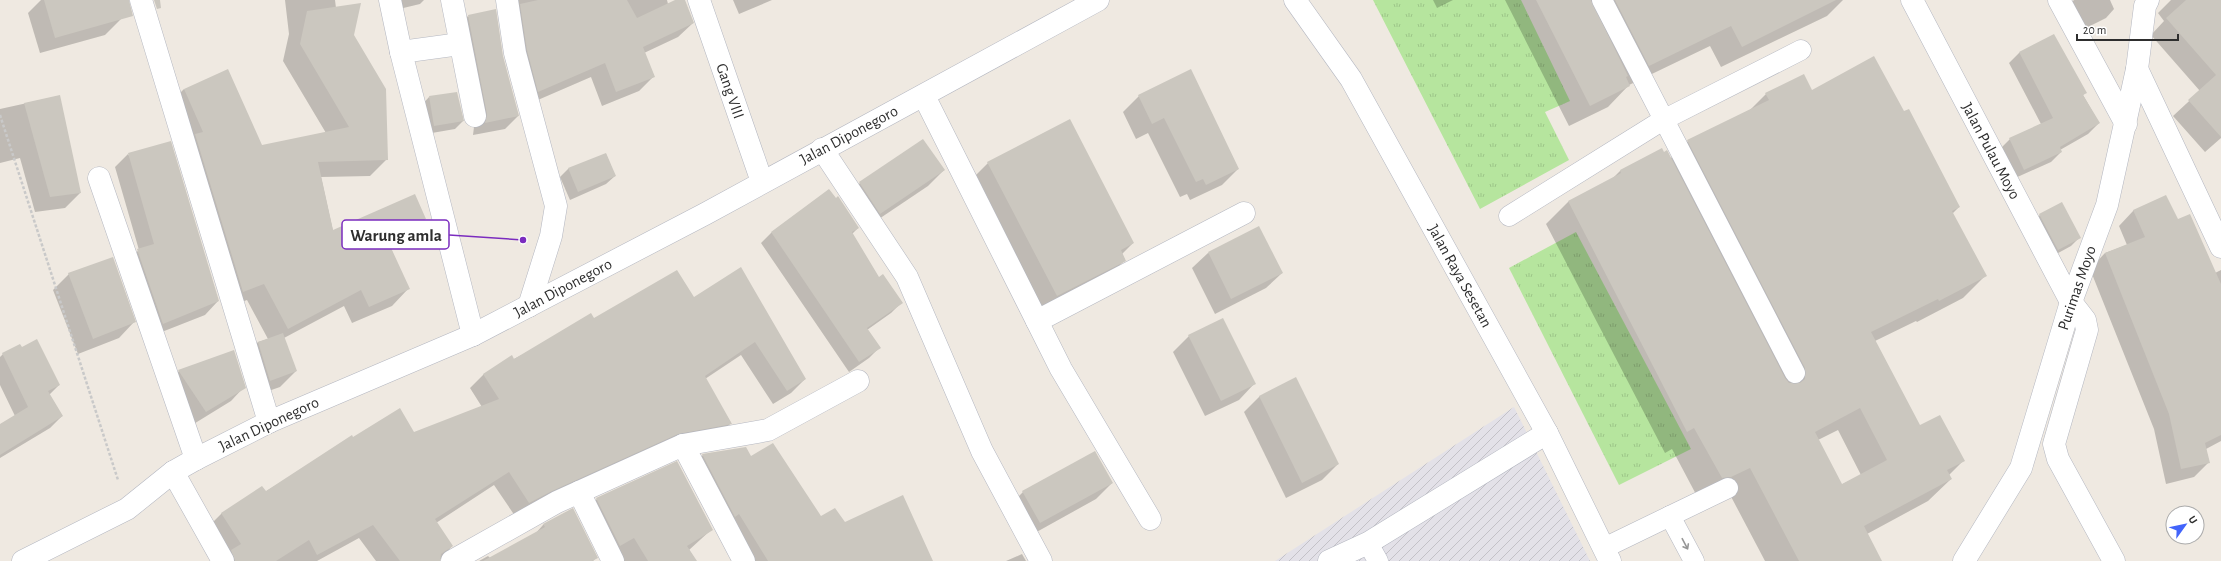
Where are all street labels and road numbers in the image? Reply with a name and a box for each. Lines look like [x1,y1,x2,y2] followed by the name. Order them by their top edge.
[713,61,747,121] street label: Gang VIII
[1958,100,2023,203] street label: Jalan Pulau Moyo
[798,102,901,167] street label: Jalan Diponegoro
[1424,222,1495,331] street label: Jalan Raya Sesetan
[2055,244,2100,333] street label: Purimas Moyo
[512,255,615,320] street label: Jalan Diponegoro
[217,394,322,454] street label: Jalan Diponegoro

